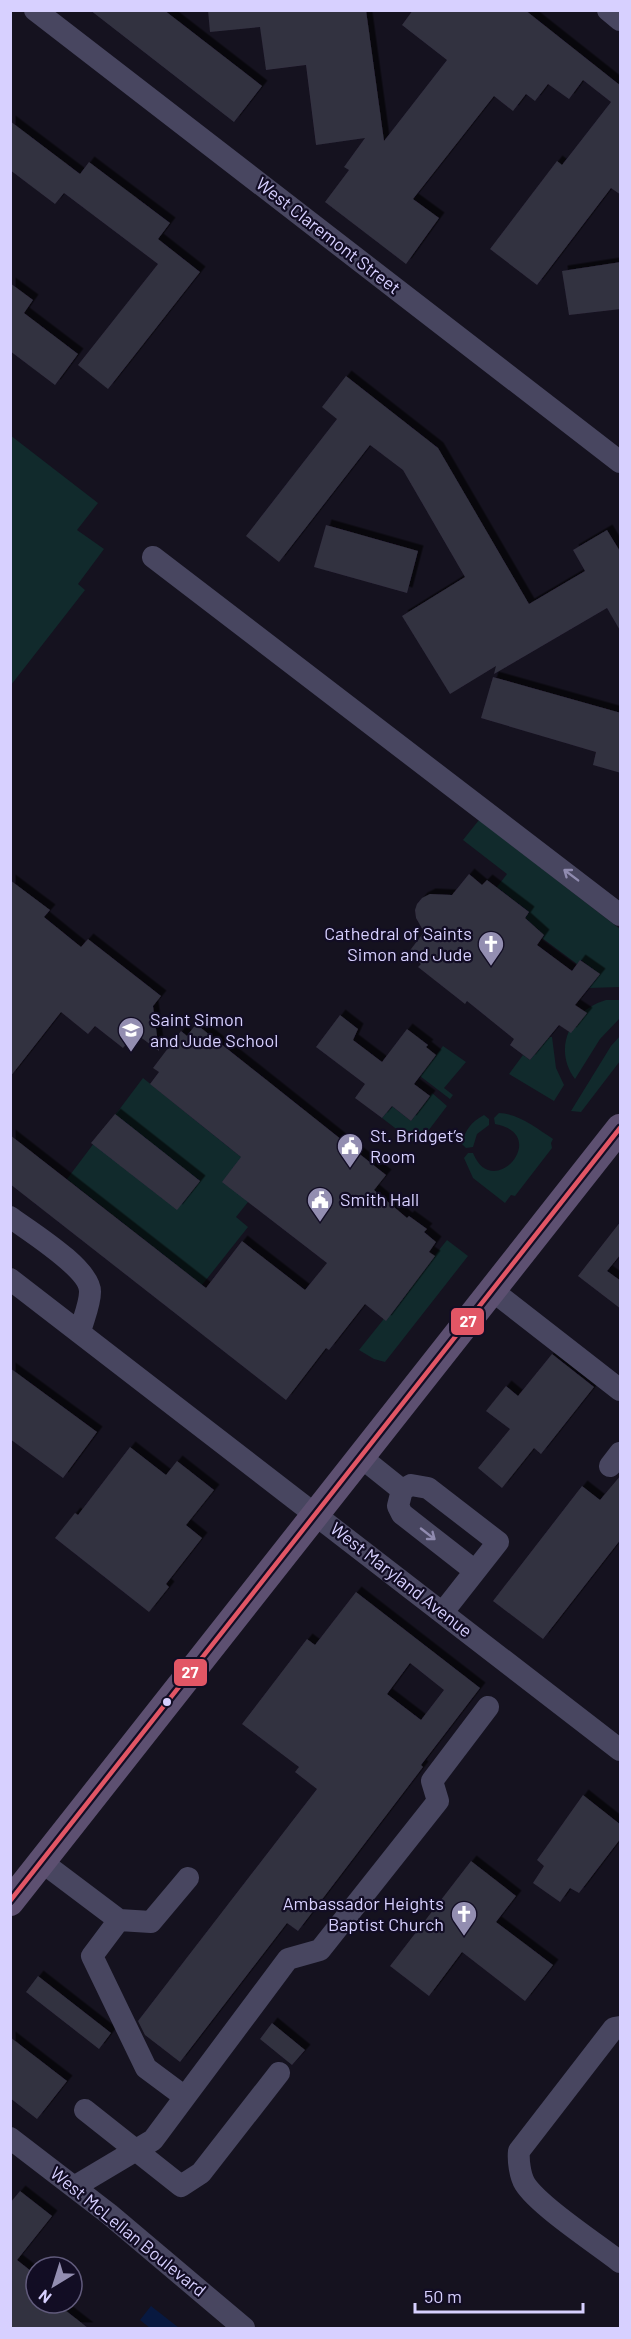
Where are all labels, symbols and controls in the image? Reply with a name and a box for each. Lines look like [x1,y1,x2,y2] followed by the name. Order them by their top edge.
[252,172,405,298] street label: West Claremont Street
[563,869,579,882] one-way arrow
[324,922,472,965] place label: Cathedral of Saints Simon and Jude
[476,929,506,967] church icon: Cathedral of Saints Simon and Jude
[150,1008,278,1051] place label: Saint Simon and Jude School
[116,1015,146,1053] school or university icon: Saint Simon and Jude School
[370,1124,464,1167] place label: St. Bridget’s Room
[335,1131,365,1169] public building icon: St. Bridget’s Room
[305,1185,335,1223] public building icon: Smith Hall
[340,1188,419,1210] place label: Smith Hall
[450,1307,485,1336] line badge: 27
[460,1311,477,1330] text: 27
[326,1517,477,1641] street label: West Maryland Avenue
[420,1528,436,1541] one-way arrow
[173,1658,208,1687] line badge: 27
[182,1662,199,1681] text: 27
[161,1696,173,1708] unlabelled marker
[283,1892,444,1935] place label: Ambassador Heights Baptist Church
[449,1899,479,1937] church icon: Ambassador Heights Baptist Church
[46,2162,211,2301] street label: West McLellan Boulevard
[24,2255,84,2315] north arrow
[415,2276,583,2314] scale bar
[424,2285,462,2307] text: 50 m
[34,2286,54,2308] text: N

